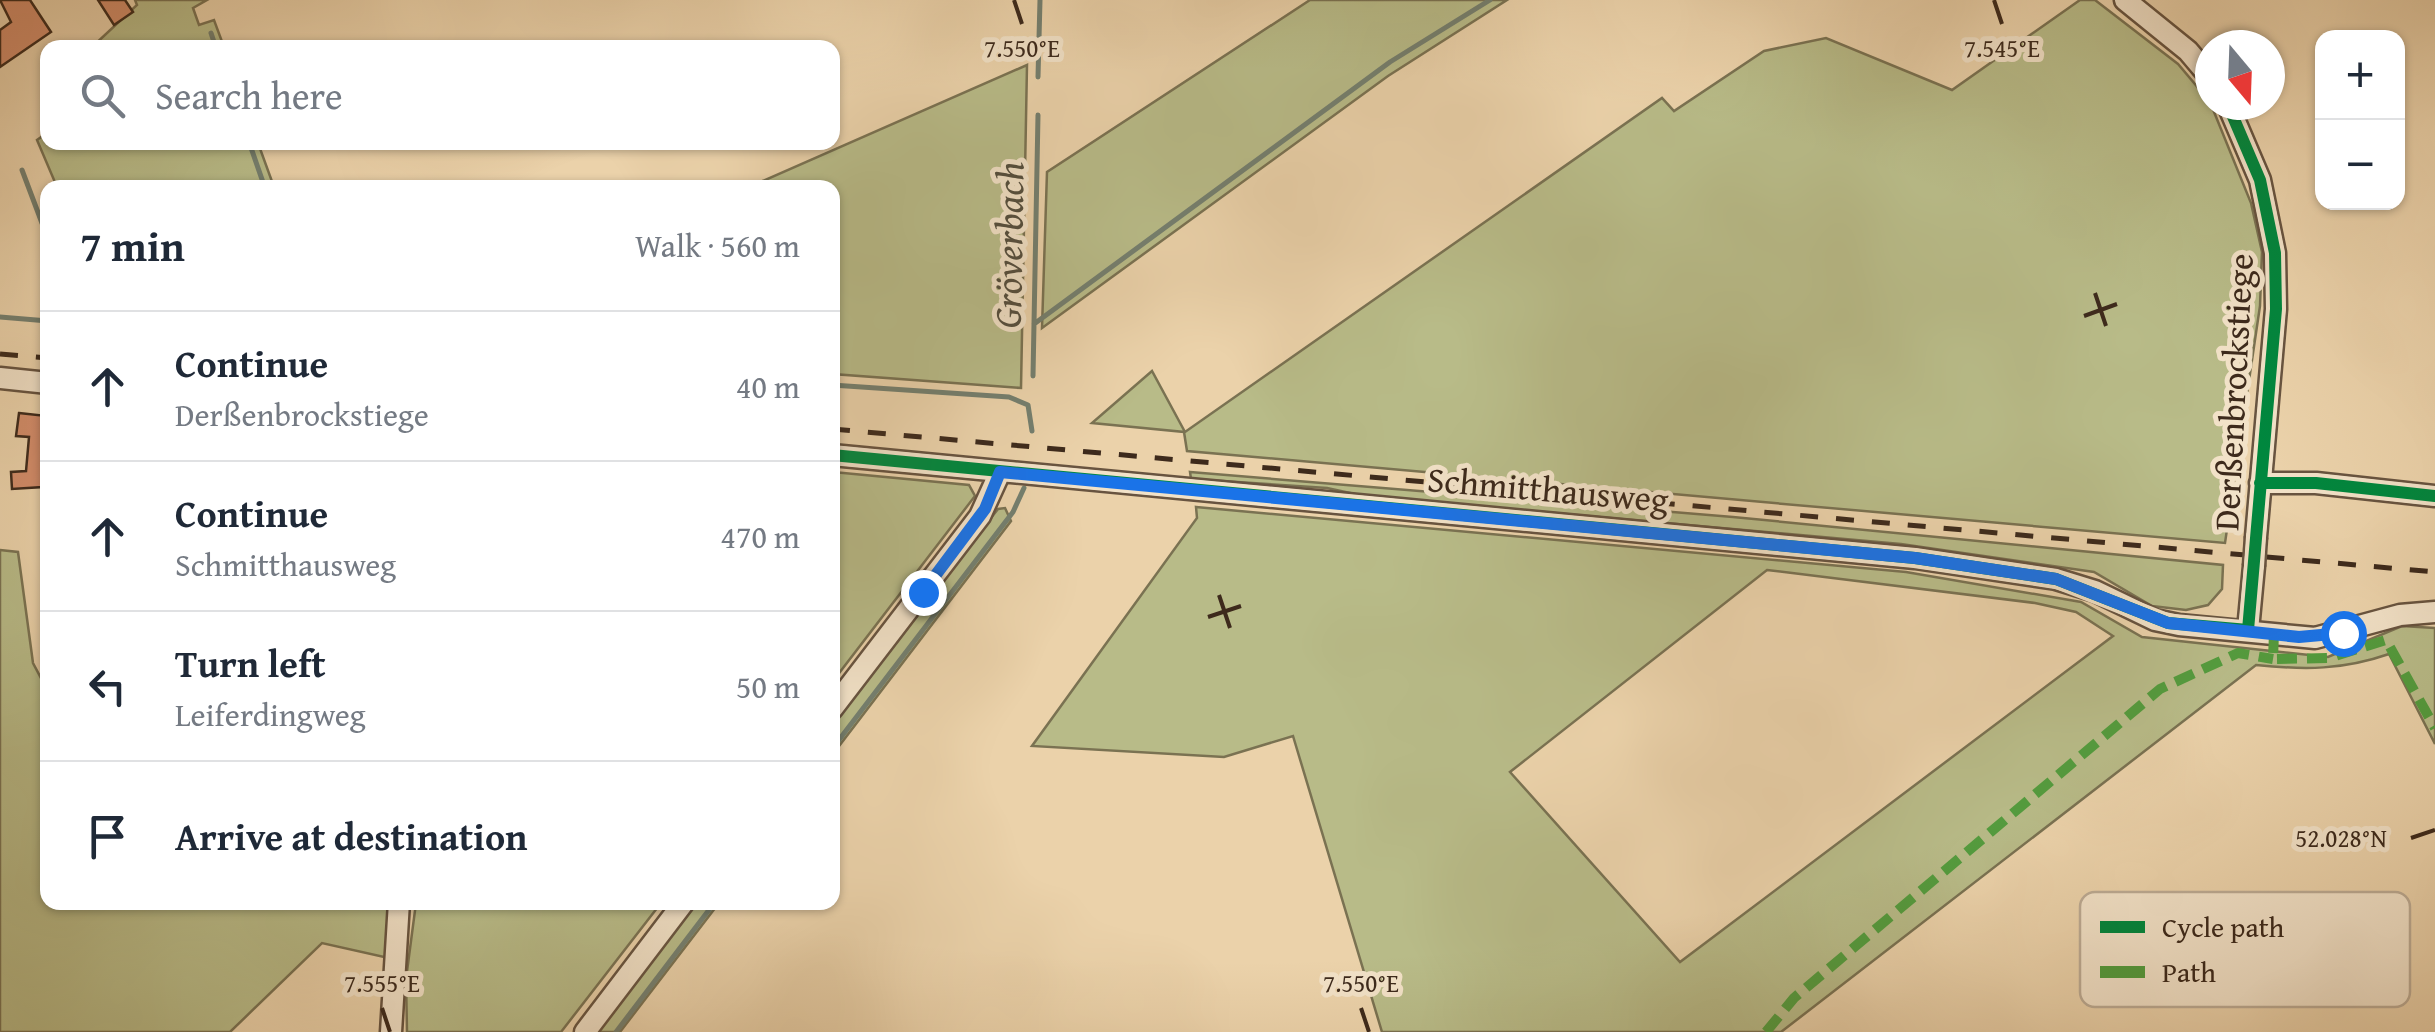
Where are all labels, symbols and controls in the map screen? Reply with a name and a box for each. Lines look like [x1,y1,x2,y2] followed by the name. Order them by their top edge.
[984,30,1060,66] text: 7.550°E
[1964,30,2040,66] text: 7.545°E
[2195,30,2285,120] north arrow
[2315,30,2405,210] map controls
[2315,30,2405,120] button: +
[40,40,840,150] search box
[155,67,343,123] text: Search here
[75,68,130,123] icon: search
[2315,120,2405,210] button: −
[979,161,1037,329] water label: Gröverbach
[80,215,185,276] text: 7 min
[635,222,800,269] text: Walk · 560 m
[2200,252,2266,532] street label: Derßenbrockstiege
[175,335,328,391] text: Continue
[80,359,135,414] icon: ahead
[736,363,800,410] text: 40 m
[175,391,429,438] text: Derßenbrockstiege
[1425,453,1671,525] street label: Schmitthausweg
[175,485,328,541] text: Continue
[80,509,135,564] icon: ahead
[721,513,800,560] text: 470 m
[175,541,396,588] text: Schmitthausweg
[901,570,947,616] route end
[2321,611,2367,657] route start
[175,635,326,691] text: Turn left
[80,659,135,714] icon: left
[736,663,800,710] text: 50 m
[175,691,366,738] text: Leiferdingweg
[175,808,528,864] text: Arrive at destination
[80,809,135,864] icon: arrive
[2295,820,2387,856] text: 52.028°N
[2080,892,2410,1007] legend
[2162,906,2285,947] text: Cycle path
[2162,951,2216,992] text: Path
[344,965,420,1001] text: 7.555°E
[1323,965,1399,1001] text: 7.550°E

